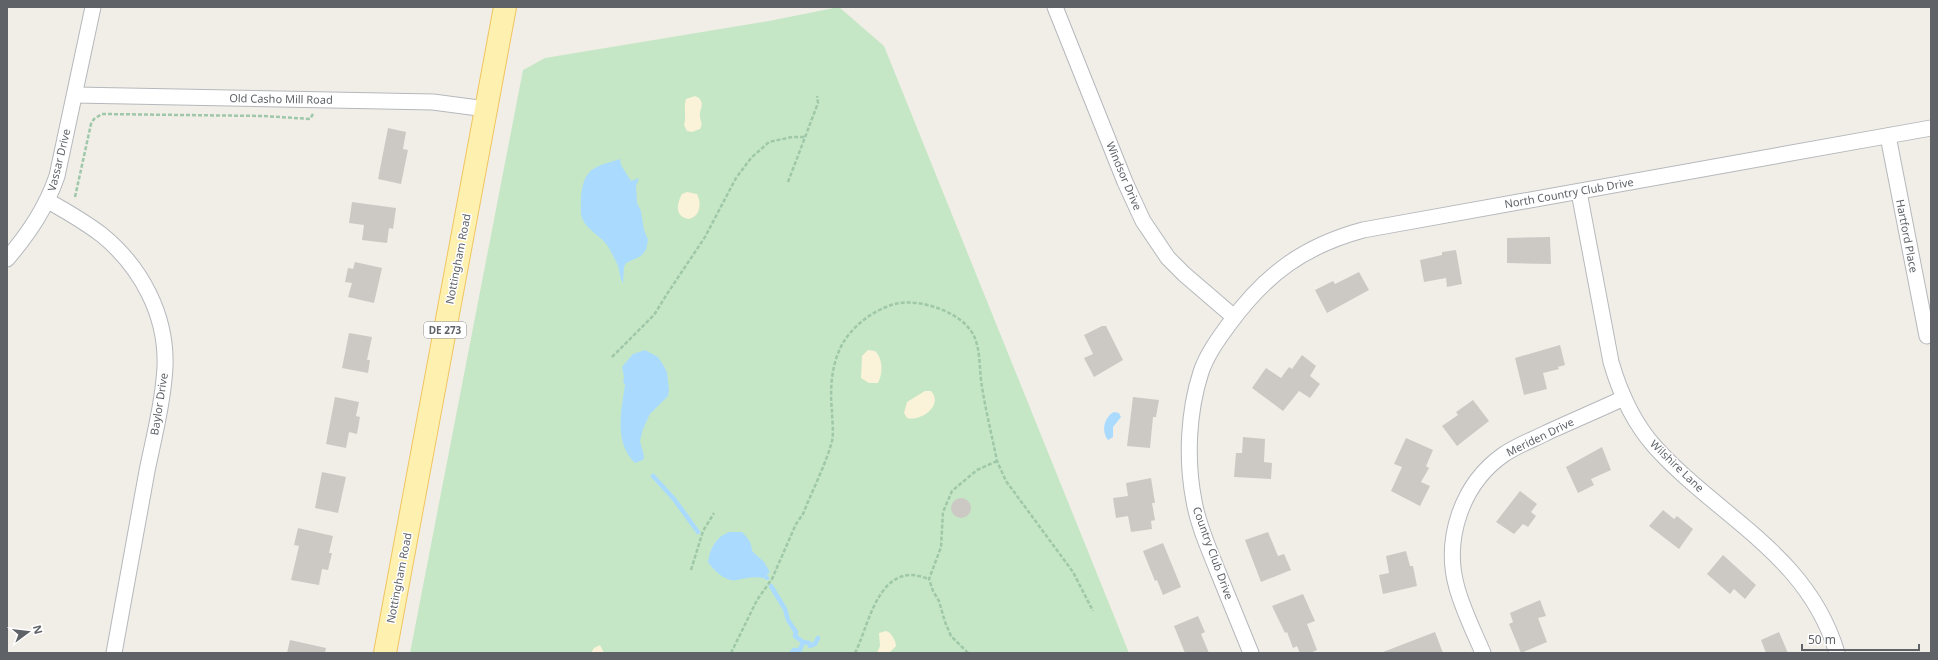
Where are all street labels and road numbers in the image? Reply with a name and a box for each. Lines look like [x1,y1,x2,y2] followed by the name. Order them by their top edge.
[229,90,333,107] street label: Old Casho Mill Road
[44,127,74,193] street label: Vassar Drive
[1103,139,1146,212] street label: Windsor Drive
[1503,174,1635,211] street label: North Country Club Drive
[1893,198,1922,274] street label: Hartford Place
[441,212,474,305] street label: Nottingham Road
[424,322,466,338] road number: DE 273
[146,372,171,436] street label: Baylor Drive
[1504,414,1576,459] street label: Meriden Drive
[1647,436,1707,495] street label: Wilshire Lane
[1190,504,1237,601] street label: Country Club Drive
[382,531,415,624] street label: Nottingham Road

